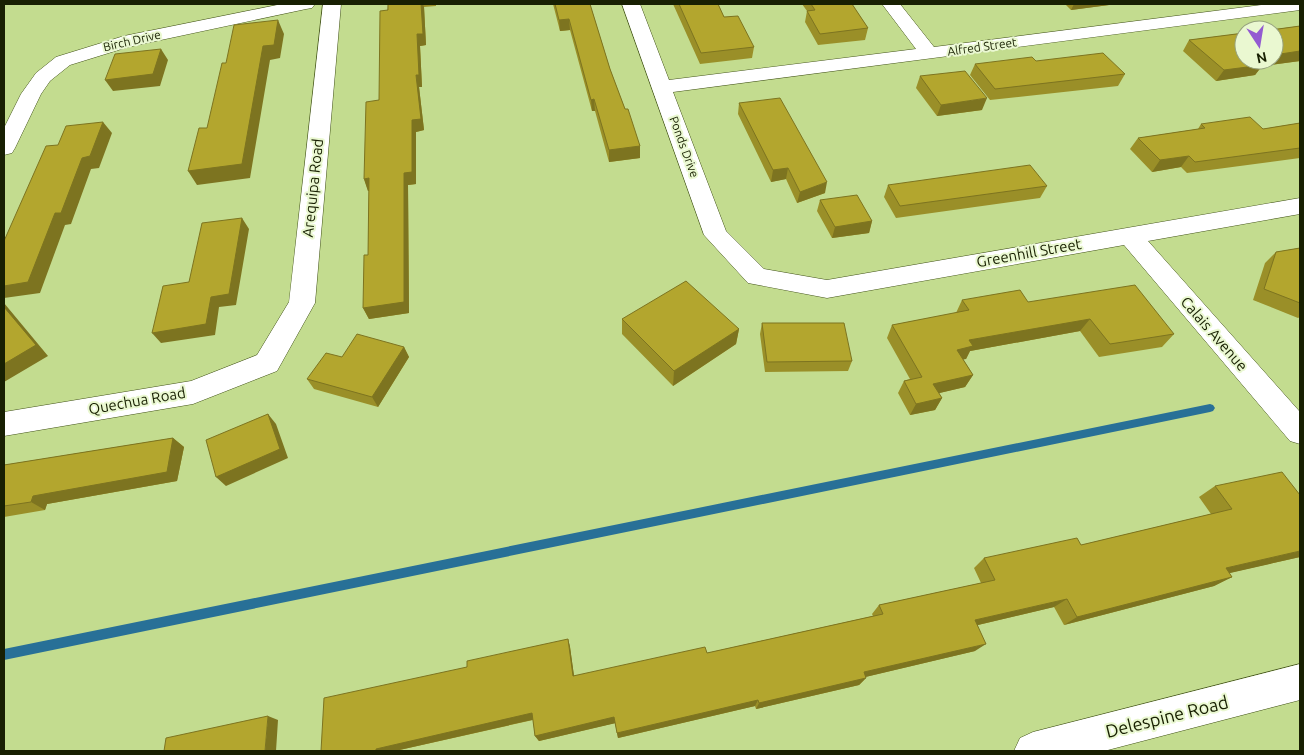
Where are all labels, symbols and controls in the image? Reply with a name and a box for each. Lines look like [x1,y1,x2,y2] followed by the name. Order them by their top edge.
[1234,20,1284,70] north arrow
[102,28,162,53] street label: Birch Drive
[946,35,1018,58] street label: Alfred Street
[1255,49,1268,67] text: N
[667,114,702,179] street label: Ponds Drive
[299,138,326,238] street label: Arequipa Road
[975,235,1083,270] street label: Greenhill Street
[1178,293,1251,374] street label: Calais Avenue
[87,384,187,417] street label: Quechua Road
[1103,691,1230,741] street label: Delespine Road

